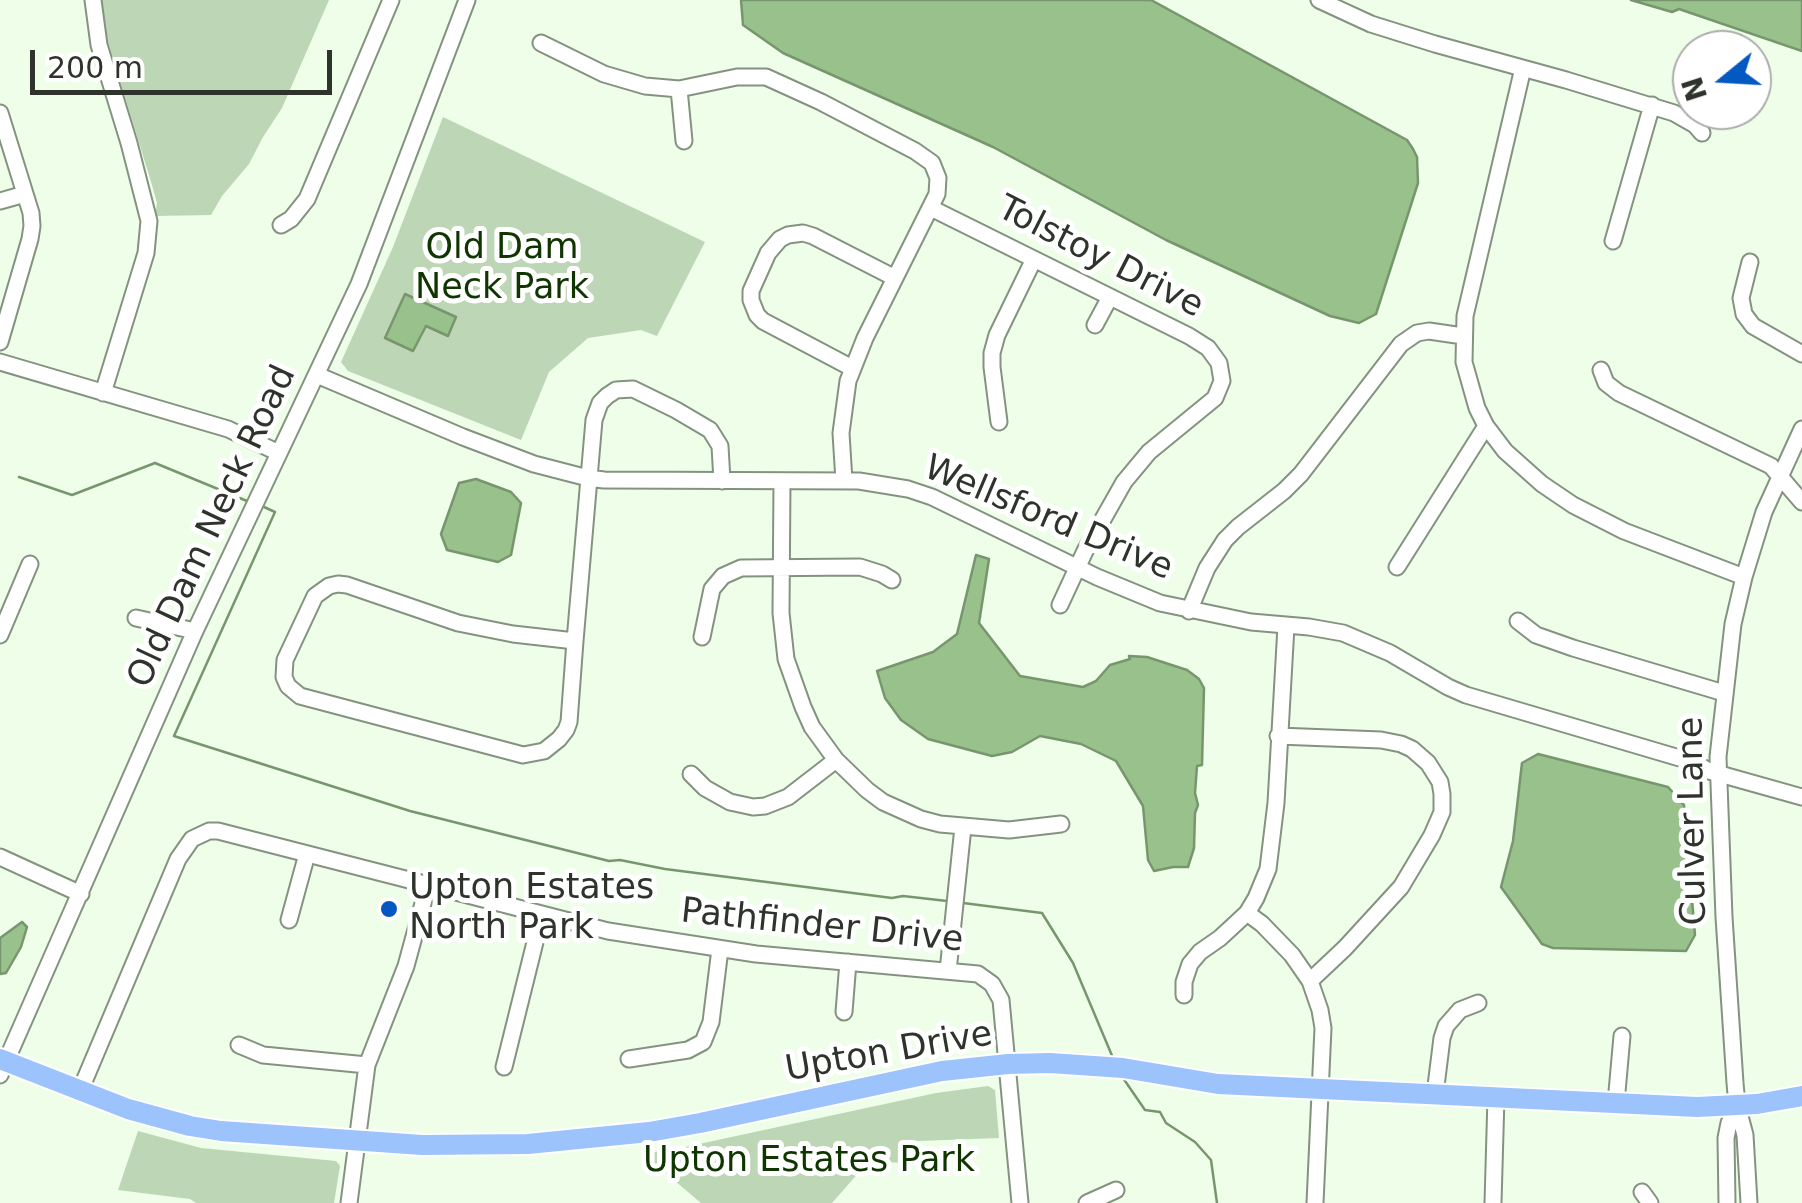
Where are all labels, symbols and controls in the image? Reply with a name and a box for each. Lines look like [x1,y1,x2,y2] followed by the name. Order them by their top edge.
[35,30,338,92] scale bar
[1672,30,1772,130] north arrow
[47,50,143,85] text: 200 m
[1676,73,1714,105] text: N
[990,188,1210,328] street label: Tolstoy Drive
[415,228,589,310] park label: Old Dam Neck Park
[120,359,306,695] street label: Old Dam Neck Road
[917,448,1179,590] street label: Wellsford Drive
[1671,716,1717,926] street label: Culver Lane
[409,868,654,950] place label: Upton Estates North Park
[679,891,965,963] street label: Pathfinder Drive
[378,898,400,920] marker: Upton Estates North Park
[782,1014,996,1092] street label: Upton Drive
[643,1141,975,1183] park label: Upton Estates Park

